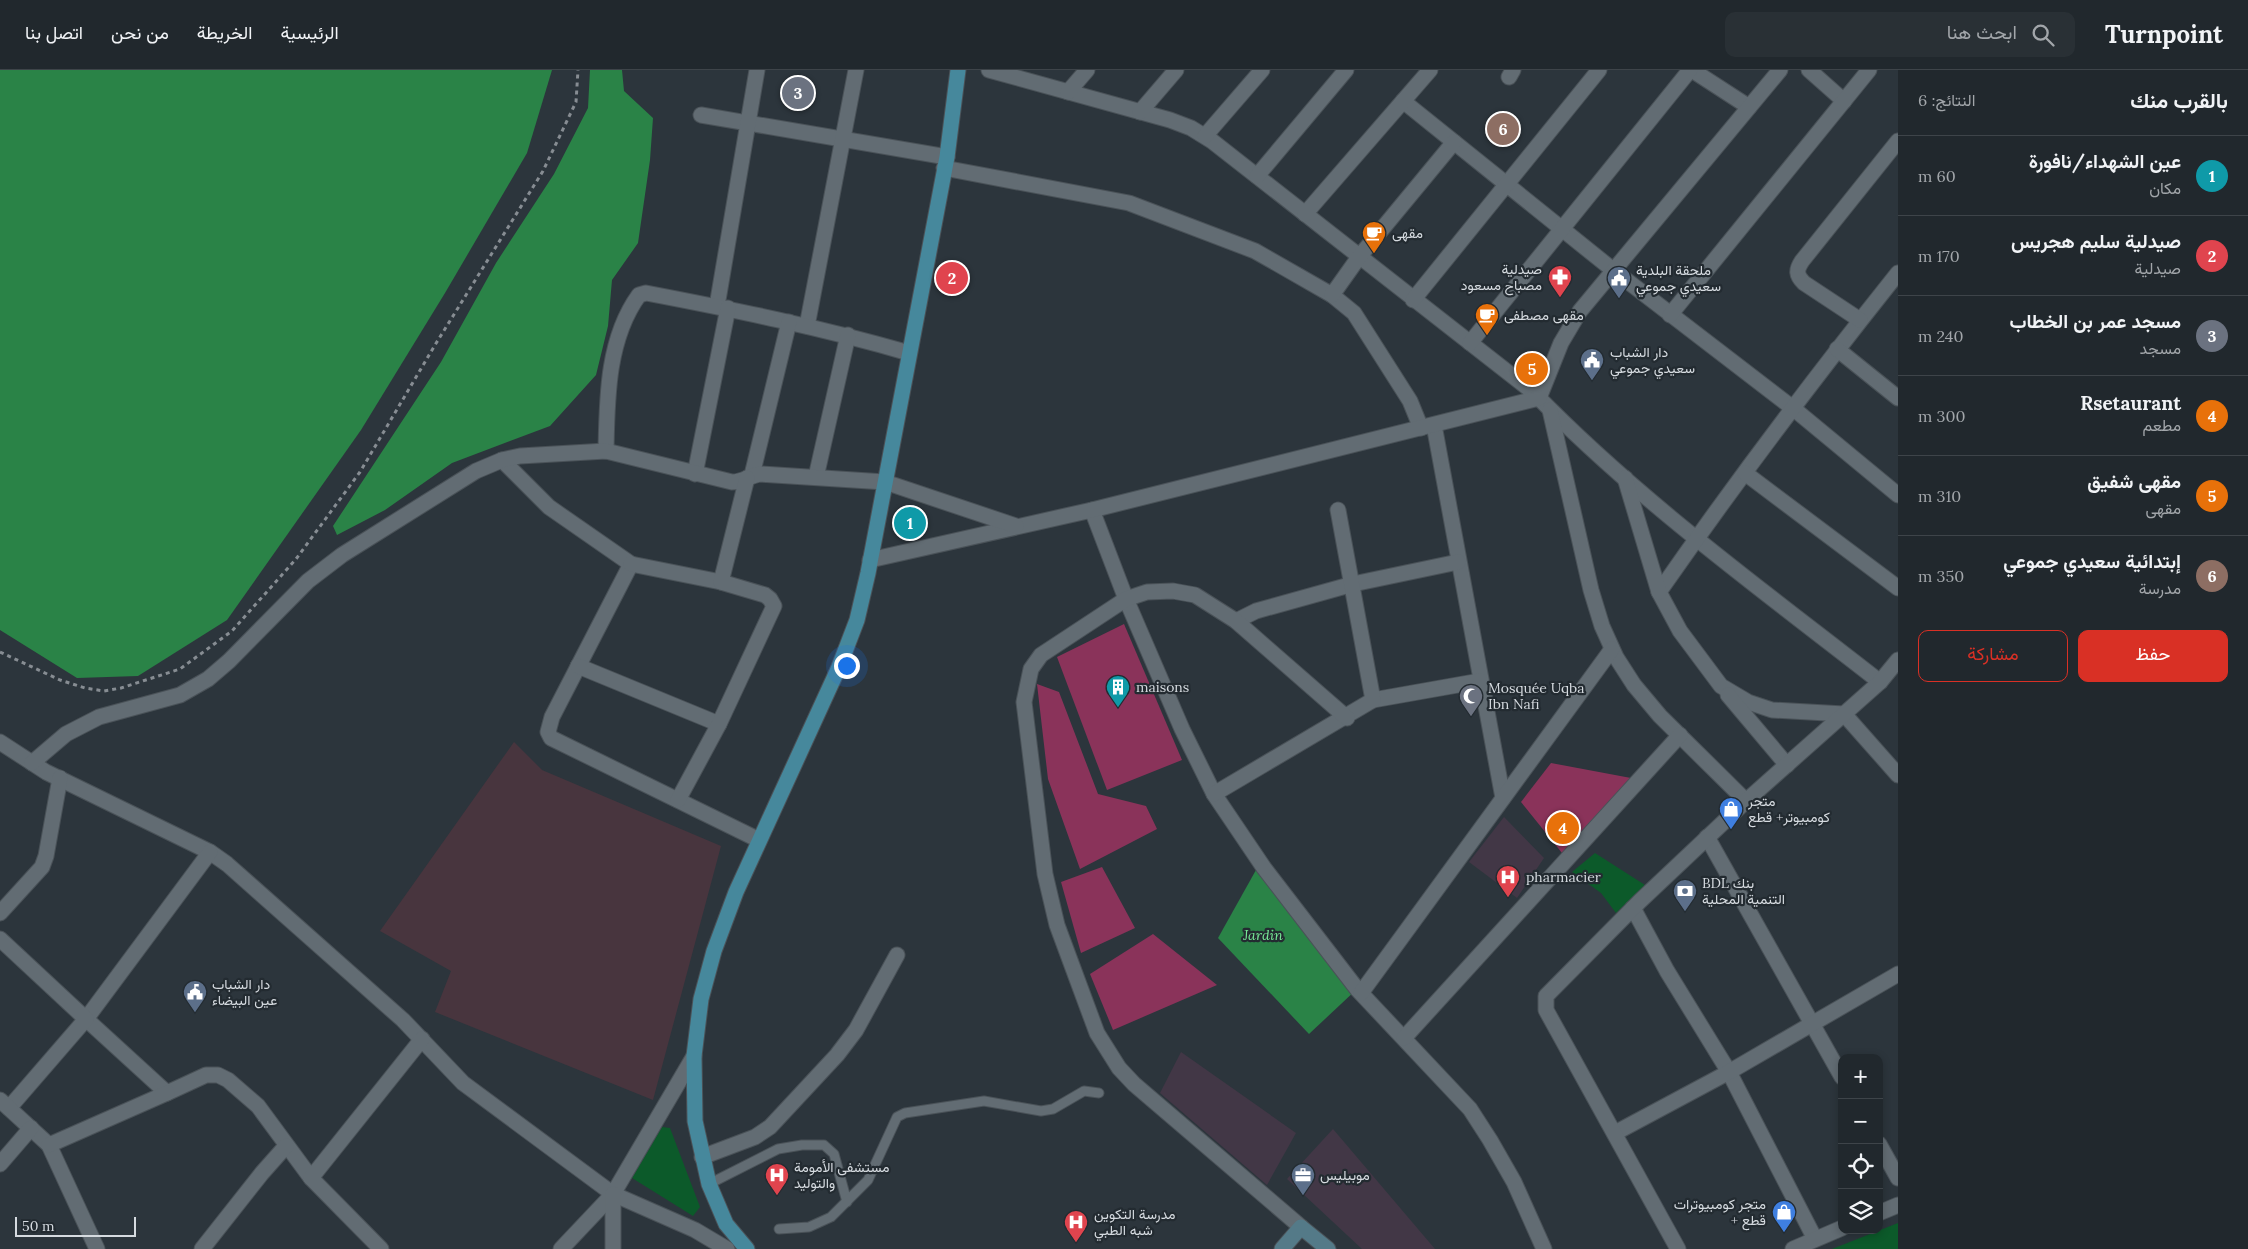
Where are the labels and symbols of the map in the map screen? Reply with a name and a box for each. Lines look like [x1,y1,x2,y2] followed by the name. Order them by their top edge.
[782,74,814,112] pin: 3
[1487,110,1519,148] pin: 6
[1361,220,1387,254] cafe icon: مقهى
[1392,224,1423,242] place label: مقهى
[936,259,968,297] pin: 2
[1461,260,1542,296] place label: صيدلية مصباح مسعود
[1636,261,1721,298] place label: ملحقة البلدية سعيدي جموعي
[1547,264,1573,298] pharmacy icon: صيدلية مصباح مسعود
[1606,265,1632,299] public building icon: ملحقة البلدية سعيدي جموعي
[1474,302,1500,336] cafe icon: مقهى مصطفى
[1504,306,1584,324] place label: مقهى مصطفى
[1610,343,1695,380] place label: دار الشباب سعيدي جموعي
[1579,347,1605,381] public building icon: دار الشباب سعيدي جموعي
[1516,350,1548,388] pin: 5
[894,504,926,542] pin: 1
[834,653,860,679] your location
[1105,674,1131,708] building icon: maisons
[1136,678,1189,696] place label: maisons
[1488,679,1584,713] place label: Mosquée Uqba Ibn Nafi
[1458,683,1484,717] mosque icon: Mosquée Uqba Ibn Nafi
[1747,792,1830,828] place label: متجر كومبيوتر+ قطع
[1718,796,1744,830] shop icon: متجر كومبيوتر+ قطع
[1547,809,1579,847] pin: 4
[1495,864,1521,898] hospital icon: pharmacier
[1526,868,1601,886] place label: pharmacier
[1702,874,1785,908] place label: BDL بنك التنمية المحلية
[1672,878,1698,912] bank icon: BDL بنك التنمية المحلية
[1242,926,1283,944] park label: Jardin
[212,975,277,1009] place label: دار الشباب عين البيضاء
[182,979,208,1013] public building icon: دار الشباب عين البيضاء
[794,1158,889,1192] place label: مستشفى الأمومة والتوليد
[764,1162,790,1196] hospital icon: مستشفى الأمومة والتوليد
[1290,1162,1316,1196] office icon: موبيليس
[1320,1166,1370,1184] place label: موبيليس
[1674,1195,1766,1231] place label: متجر كومبيوترات + قطع
[1771,1199,1797,1233] shop icon: متجر كومبيوترات + قطع
[1094,1205,1176,1242] place label: مدرسة التكوين شبه الطبي
[1063,1209,1089,1243] hospital icon: مدرسة التكوين شبه الطبي
[15,1214,136,1237] scale bar

